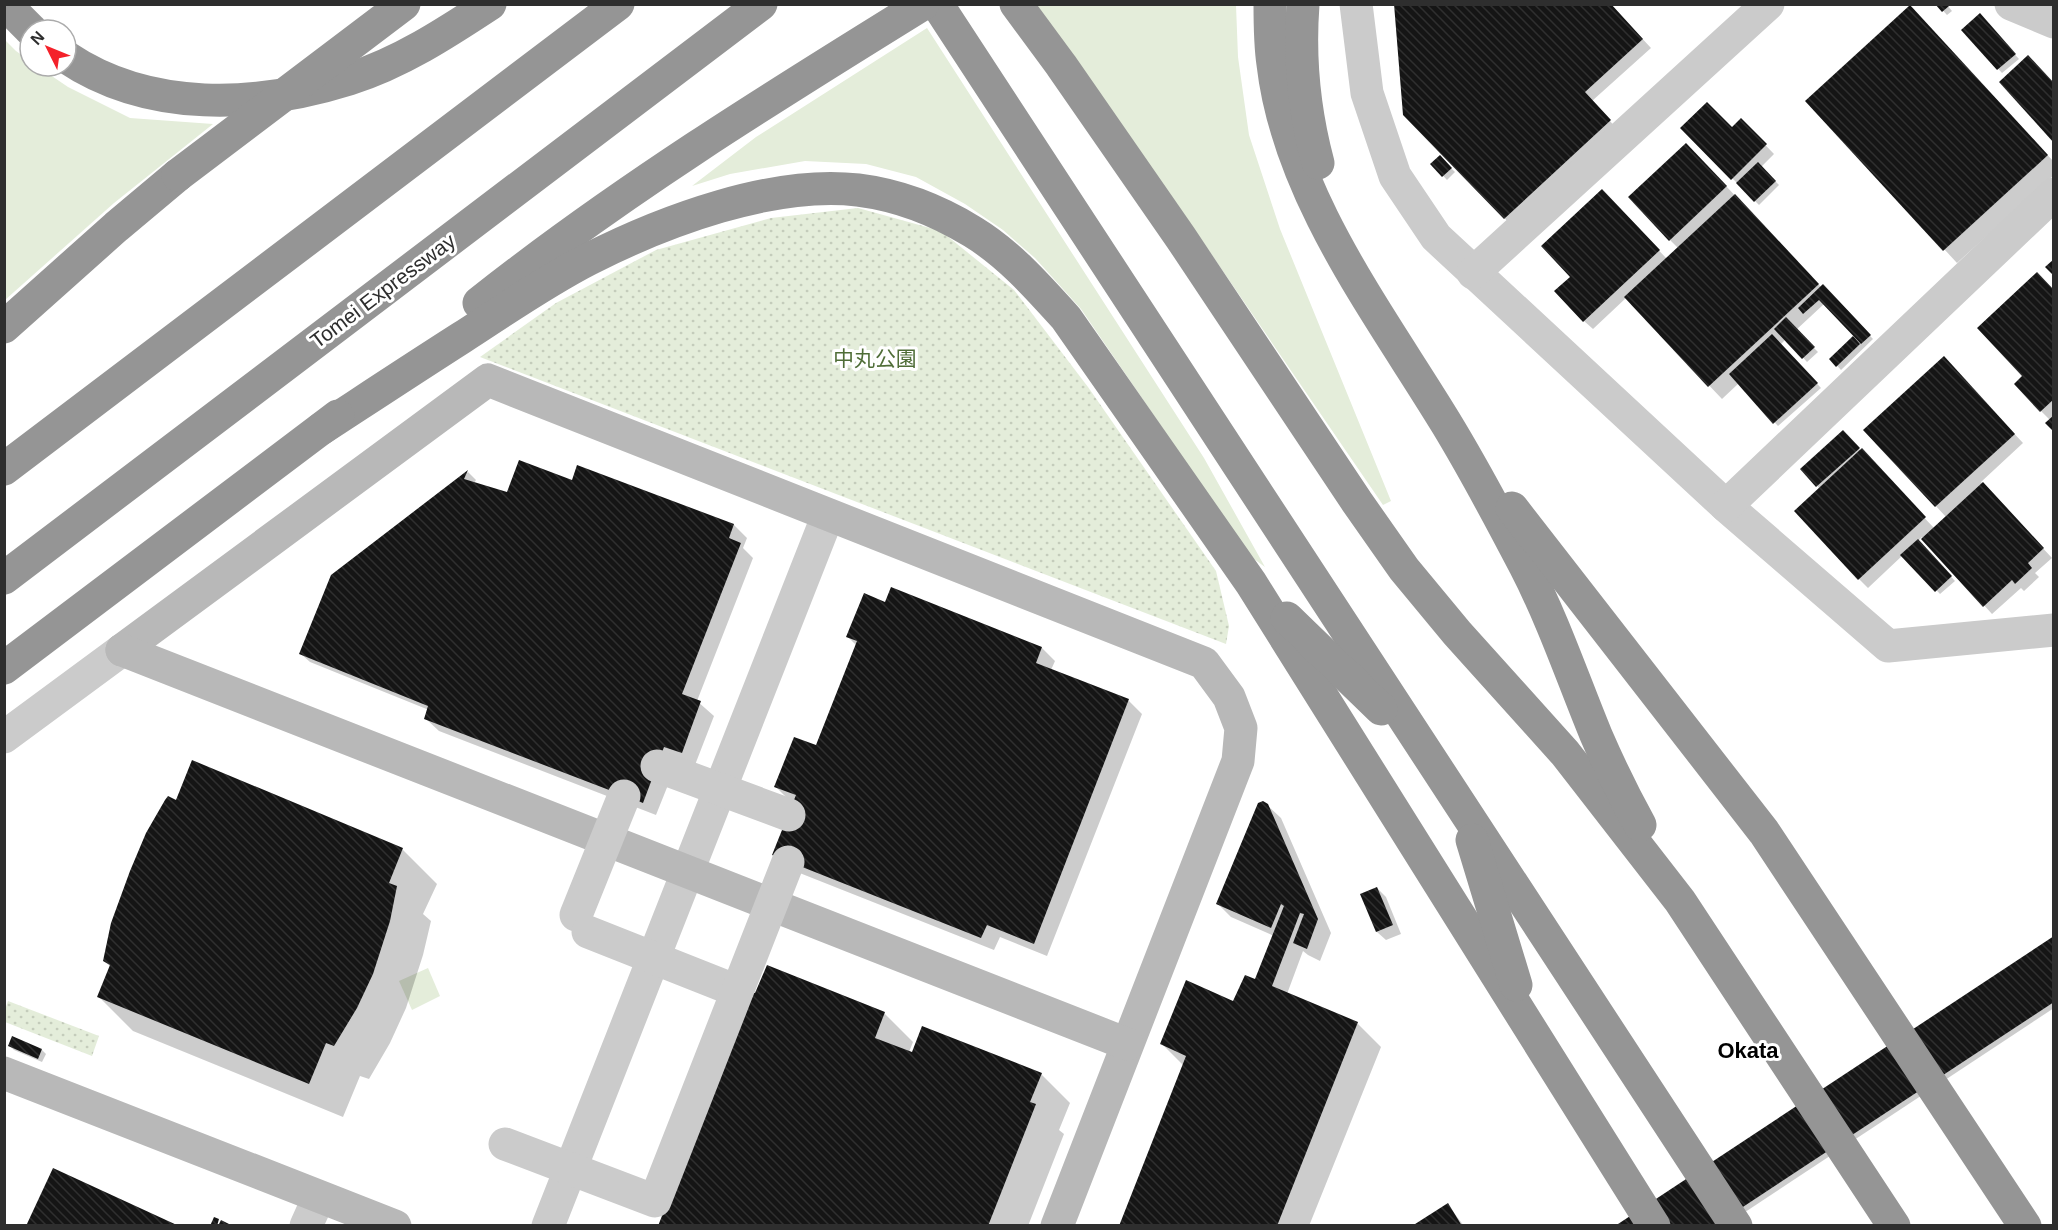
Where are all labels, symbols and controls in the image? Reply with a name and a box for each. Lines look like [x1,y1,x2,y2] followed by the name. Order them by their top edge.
[18,18,78,78] north arrow
[27,28,48,48] text: N
[306,228,460,352] street label: Tomei Expressway
[833,347,917,370] park label: 中丸公園
[1717,1038,1779,1063] district label: Okata

